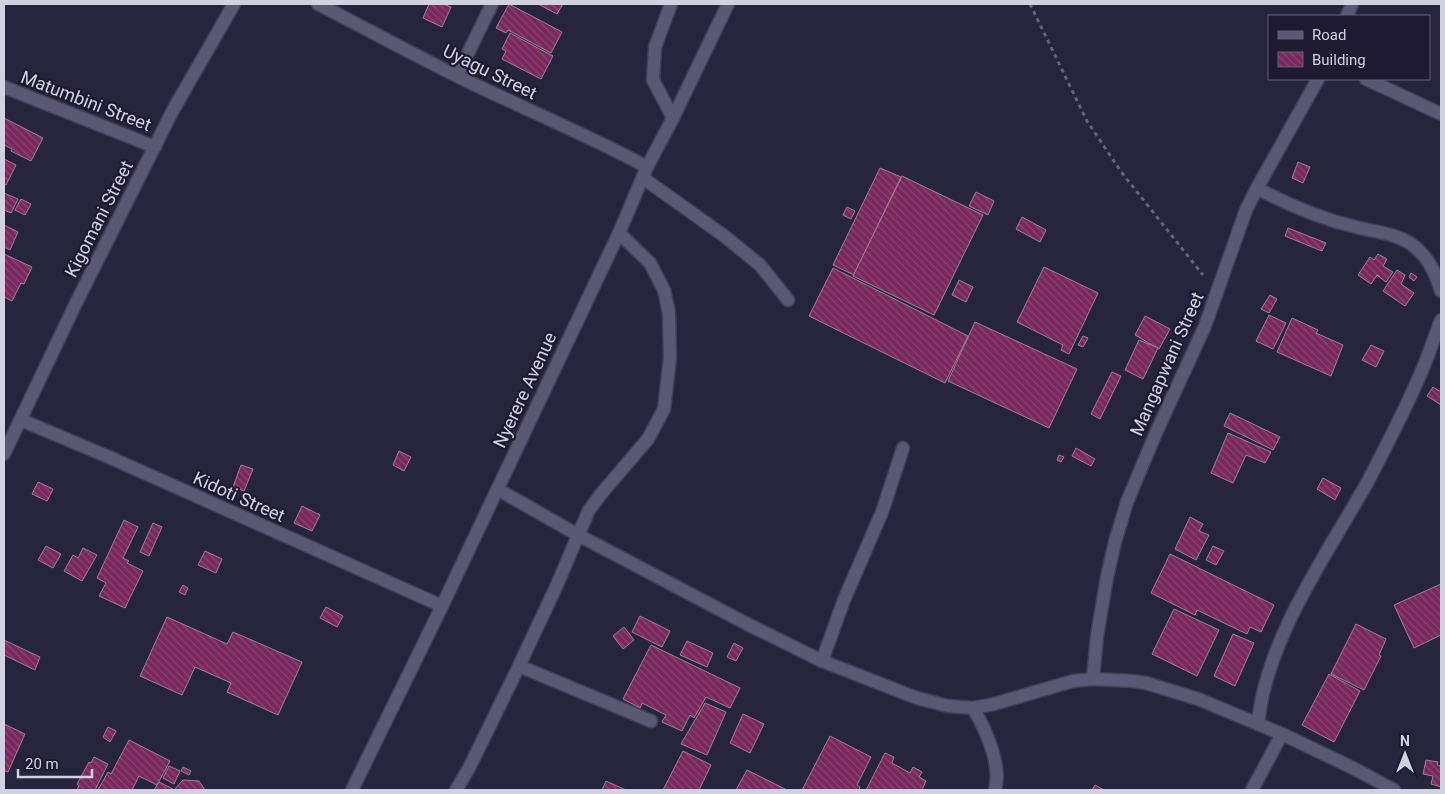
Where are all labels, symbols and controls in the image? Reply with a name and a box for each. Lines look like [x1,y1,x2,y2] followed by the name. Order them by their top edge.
[1268,15,1430,80] legend
[1312,26,1346,44] text: Road
[440,40,541,103] street label: Uyagu Street
[1312,51,1366,69] text: Building
[18,66,154,135] street label: Matumbini Street
[60,157,137,281] street label: Kigomani Street
[1125,289,1208,439] street label: Mangapwani Street
[489,329,560,451] street label: Nyerere Avenue
[190,467,288,526] street label: Kidoti Street
[1380,729,1430,779] north arrow
[1400,733,1410,749] text: N
[18,746,91,778] scale bar
[25,755,59,773] text: 20 m

